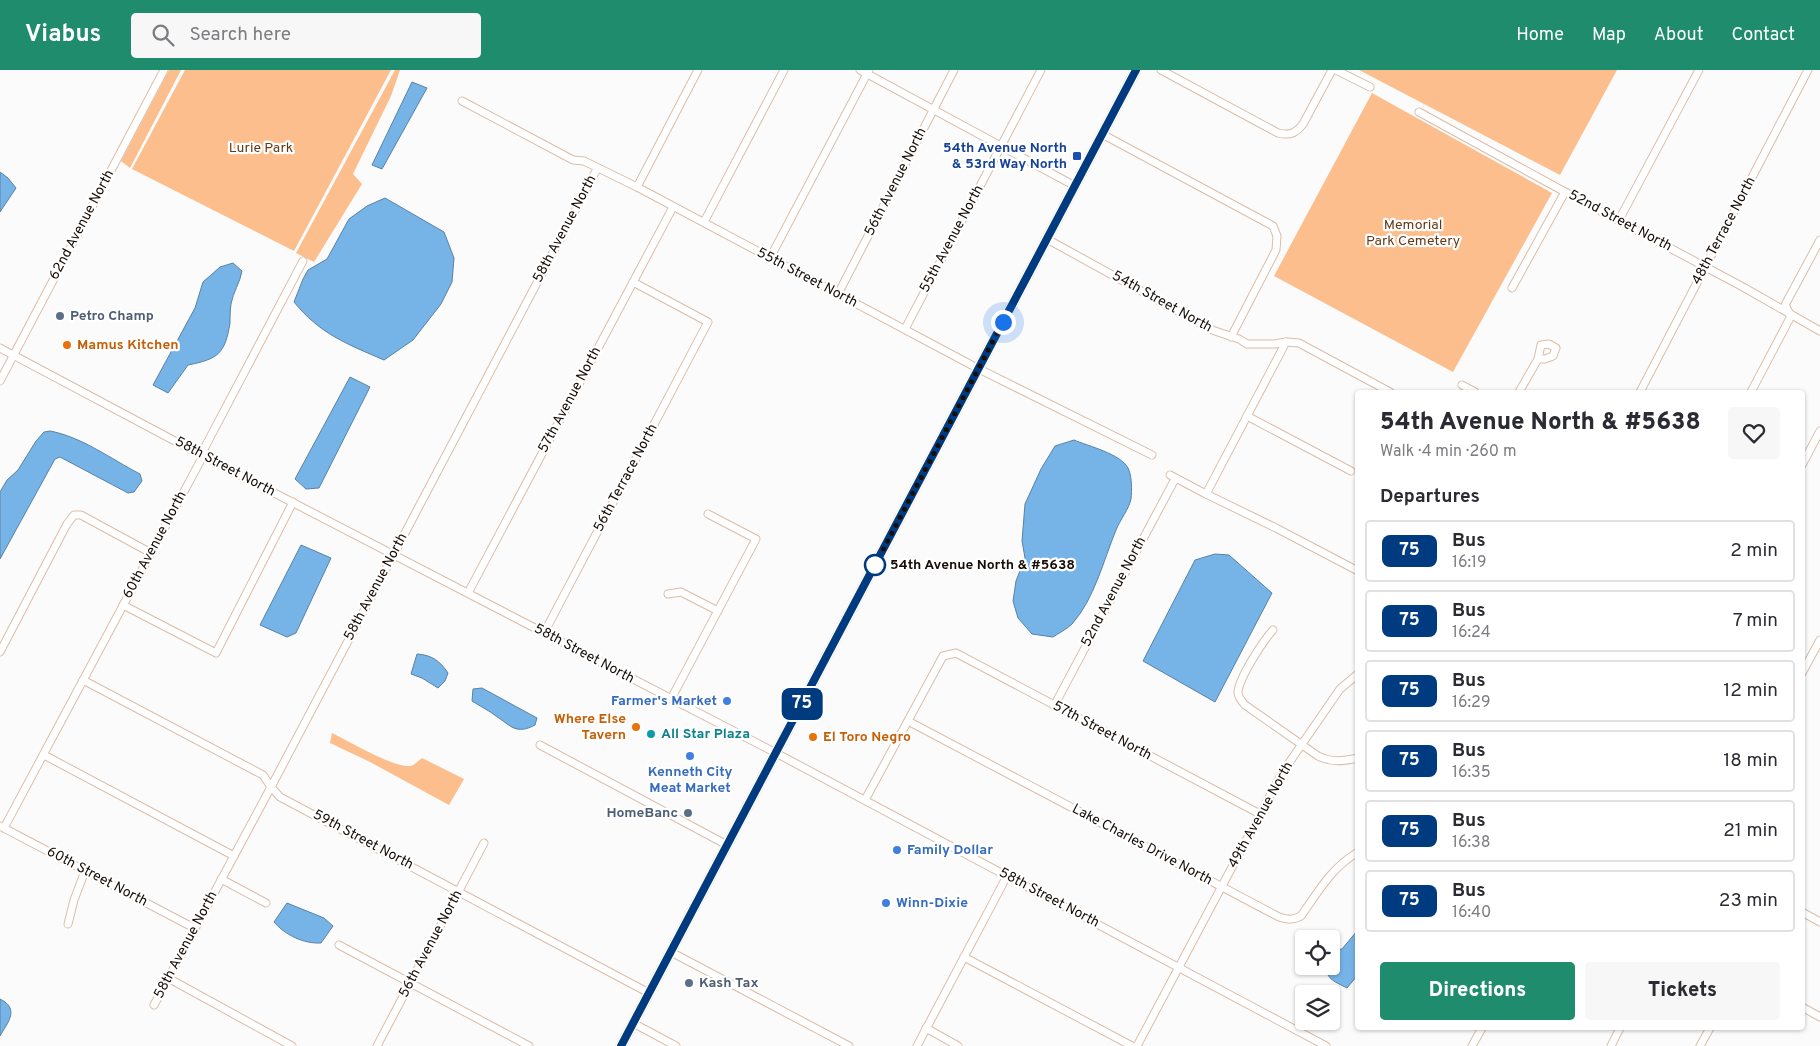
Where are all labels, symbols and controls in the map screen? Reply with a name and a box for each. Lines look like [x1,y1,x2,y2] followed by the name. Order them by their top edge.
[131,13,481,58] search box
[25,20,101,50] text: Viabus
[149,21,177,49] icon: search
[189,23,291,47] text: Search here
[1516,24,1564,47] text: Home
[1592,24,1626,47] text: Map
[1654,24,1703,47] text: About
[1731,24,1795,47] text: Contact
[861,125,931,239] street label: 56th Avenue North
[229,140,293,157] park label: Lurie Park
[943,140,1067,173] place label: 54th Avenue North & 53rd Way North
[1071,150,1083,162] marker: 54th Avenue North & 53rd Way North
[46,167,118,283] street label: 62nd Avenue North
[530,172,600,286] street label: 58th Avenue North
[1688,174,1760,288] street label: 48th Terrace North
[916,182,988,296] street label: 55th Avenue North
[1565,187,1675,255] street label: 52nd Street North
[1366,217,1460,250] park label: Memorial Park Cemetery
[754,244,860,312] street label: 55th Street North
[1109,267,1215,337] street label: 54th Street North
[70,308,154,325] place label: Petro Champ
[54,310,66,322] marker: Petro Champ
[991,310,1016,335] your location
[77,337,179,354] place label: Mamus Kitchen
[61,339,73,351] marker: Mamus Kitchen
[535,344,605,456] street label: 57th Avenue North
[1728,407,1780,459] button: heart
[1380,408,1701,438] text: 54th Avenue North & #5638
[590,421,662,535] street label: 56th Terrace North
[172,433,278,501] street label: 58th Street North
[1380,442,1516,462] text: Walk · 4 min · 260 m
[1380,485,1480,509] text: Departures
[119,488,191,602] street label: 60th Avenue North
[1452,529,1486,553] text: Bus
[341,530,411,644] street label: 58th Avenue North
[1078,534,1150,650] street label: 52nd Avenue North
[1399,539,1420,562] text: 75
[1730,539,1778,563] text: 2 min
[1452,553,1487,573] text: 16:19
[864,554,886,576] marker: 54th Avenue North & #5638
[890,557,1075,574] place label: 54th Avenue North & #5638
[1452,599,1486,623] text: Bus
[1399,609,1420,632] text: 75
[1733,609,1778,633] text: 7 min
[531,620,637,688] street label: 58th Street North
[1452,623,1491,643] text: 16:24
[1452,669,1486,693] text: Bus
[1399,679,1420,702] text: 75
[1723,679,1778,703] text: 12 min
[780,688,824,720] line badge: 75
[792,692,812,715] text: 75
[611,693,717,710] place label: Farmer's Market
[1452,693,1490,713] text: 16:29
[721,695,733,707] marker: Farmer's Market
[1050,698,1154,764] street label: 57th Street North
[554,711,626,744] place label: Where Else Tavern
[630,721,642,733] marker: Where Else Tavern
[661,726,750,743] place label: All Star Plaza
[645,728,657,740] marker: All Star Plaza
[823,729,911,746] place label: El Toro Negro
[807,731,819,743] marker: El Toro Negro
[1452,739,1486,763] text: Bus
[1399,749,1420,772] text: 75
[1723,749,1778,773] text: 18 min
[684,750,696,762] marker: Kenneth City Meat Market
[1225,759,1297,871] street label: 49th Avenue North
[1452,763,1491,783] text: 16:35
[648,764,732,797] place label: Kenneth City Meat Market
[1069,801,1215,889] street label: Lake Charles Drive North
[606,805,678,822] place label: HomeBanc
[310,806,416,874] street label: 59th Street North
[682,807,694,819] marker: HomeBanc
[1452,809,1486,833] text: Bus
[1399,819,1420,842] text: 75
[1723,819,1778,843] text: 21 min
[1452,833,1491,853] text: 16:38
[907,842,993,859] place label: Family Dollar
[44,843,150,911] street label: 60th Street North
[891,844,903,856] marker: Family Dollar
[996,864,1102,932] street label: 58th Street North
[1452,879,1486,903] text: Bus
[396,887,466,1001] street label: 56th Avenue North
[151,888,221,1002] street label: 58th Avenue North
[1399,889,1420,912] text: 75
[1719,889,1778,913] text: 23 min
[896,895,968,912] place label: Winn-Dixie
[880,897,892,909] marker: Winn-Dixie
[1452,903,1491,923] text: 16:40
[1295,930,1340,1030] map controls
[1295,930,1340,975] button: locate
[1380,962,1575,1020] button: Directions
[1585,962,1780,1020] button: Tickets
[699,975,759,992] place label: Kash Tax
[683,977,695,989] marker: Kash Tax
[1295,985,1340,1030] button: layers

